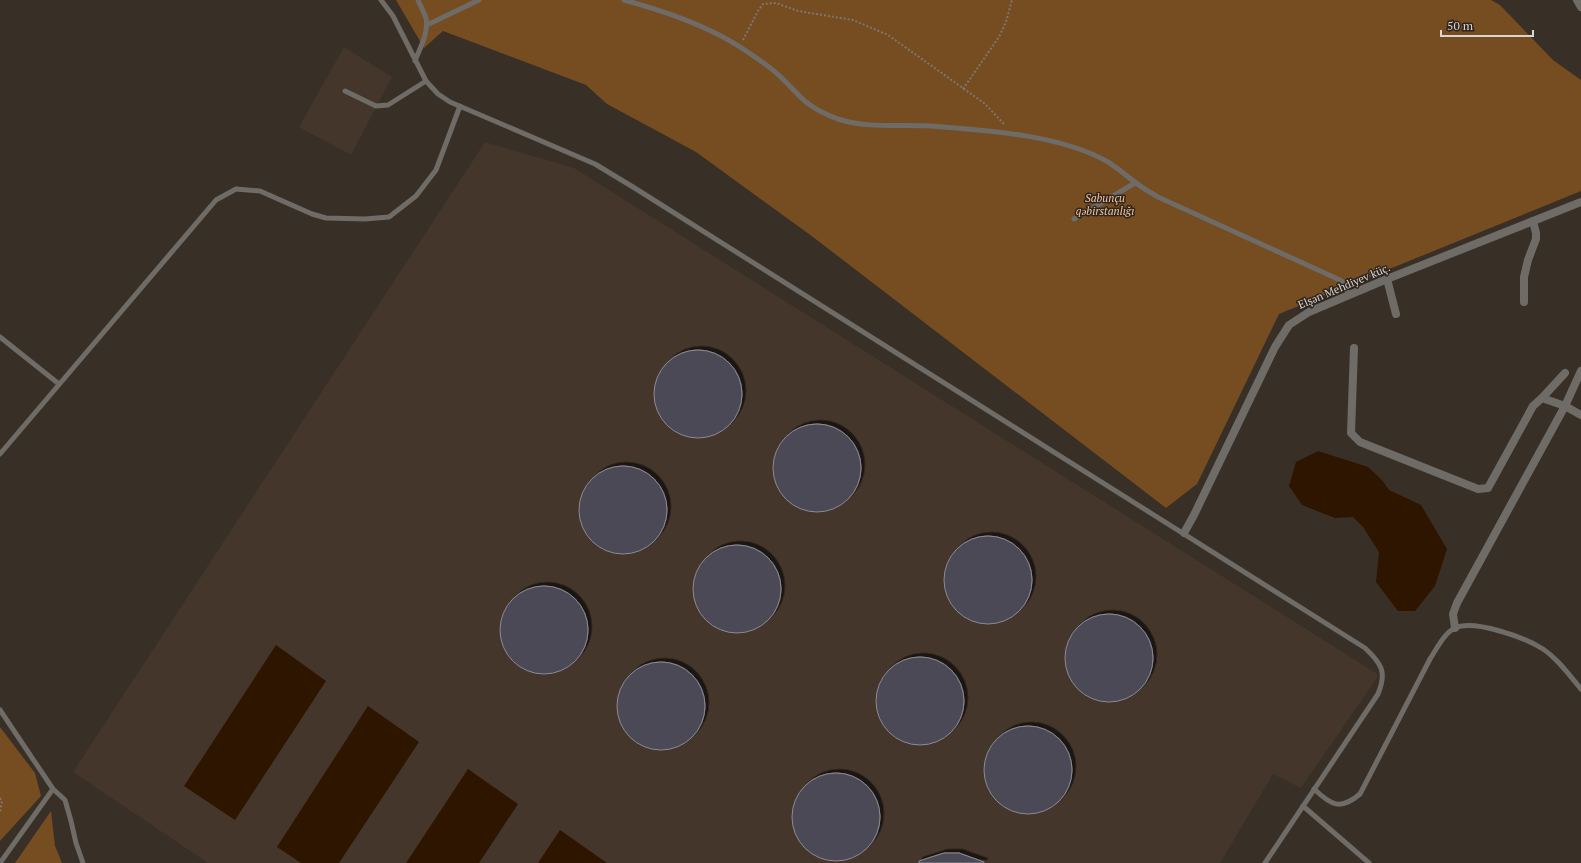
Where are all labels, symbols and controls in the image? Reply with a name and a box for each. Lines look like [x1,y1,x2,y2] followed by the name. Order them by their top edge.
[1441,12,1533,38] scale bar
[1447,18,1474,33] text: 50 m
[1076,191,1134,218] park label: Sabunçu qəbirstanlığı
[1296,260,1392,312] street label: Elşən Mehdiyev küç.

